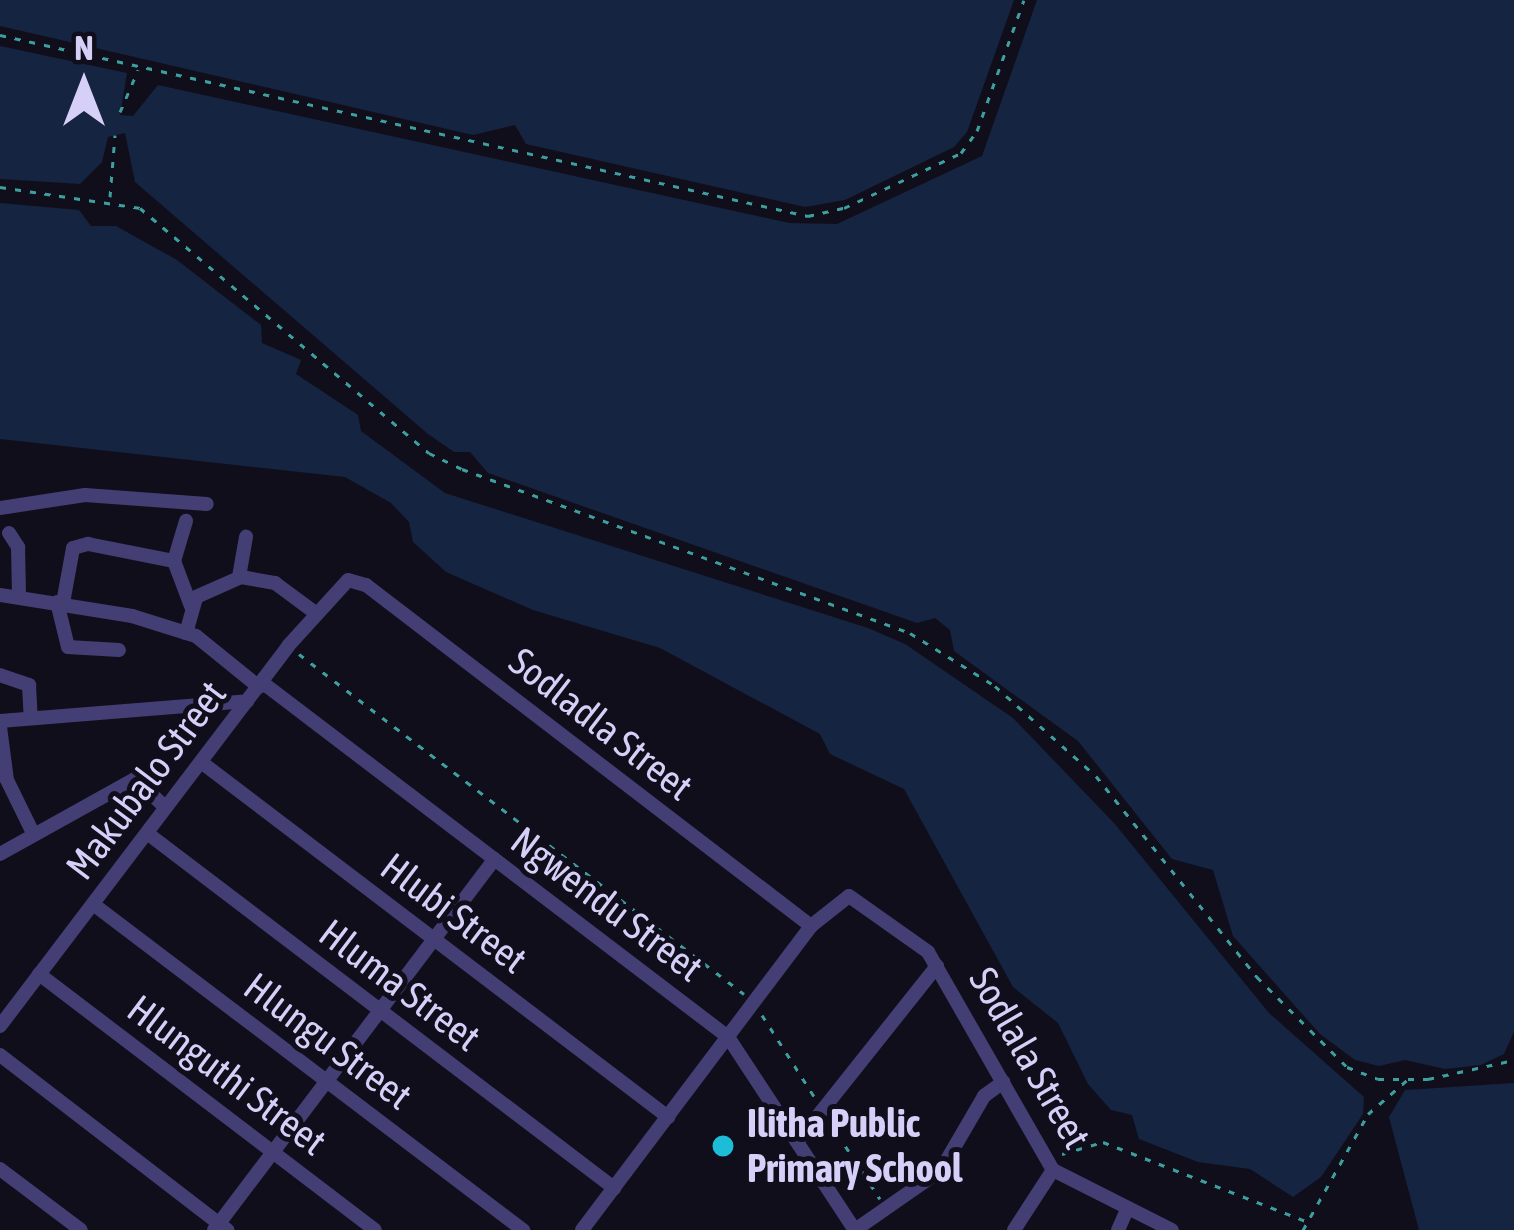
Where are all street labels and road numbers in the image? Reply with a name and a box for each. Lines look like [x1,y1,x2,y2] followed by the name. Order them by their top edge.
[500,638,702,810] street label: Sodladla Street
[56,672,236,888] street label: Makubalo Street
[502,817,712,991] street label: Ngwendu Street
[372,843,536,983] street label: Hlubi Street
[310,909,490,1061] street label: Hluma Street
[959,959,1101,1157] street label: Sodlala Street
[235,963,421,1119] street label: Hlungu Street
[119,985,335,1165] street label: Hlunguthi Street

